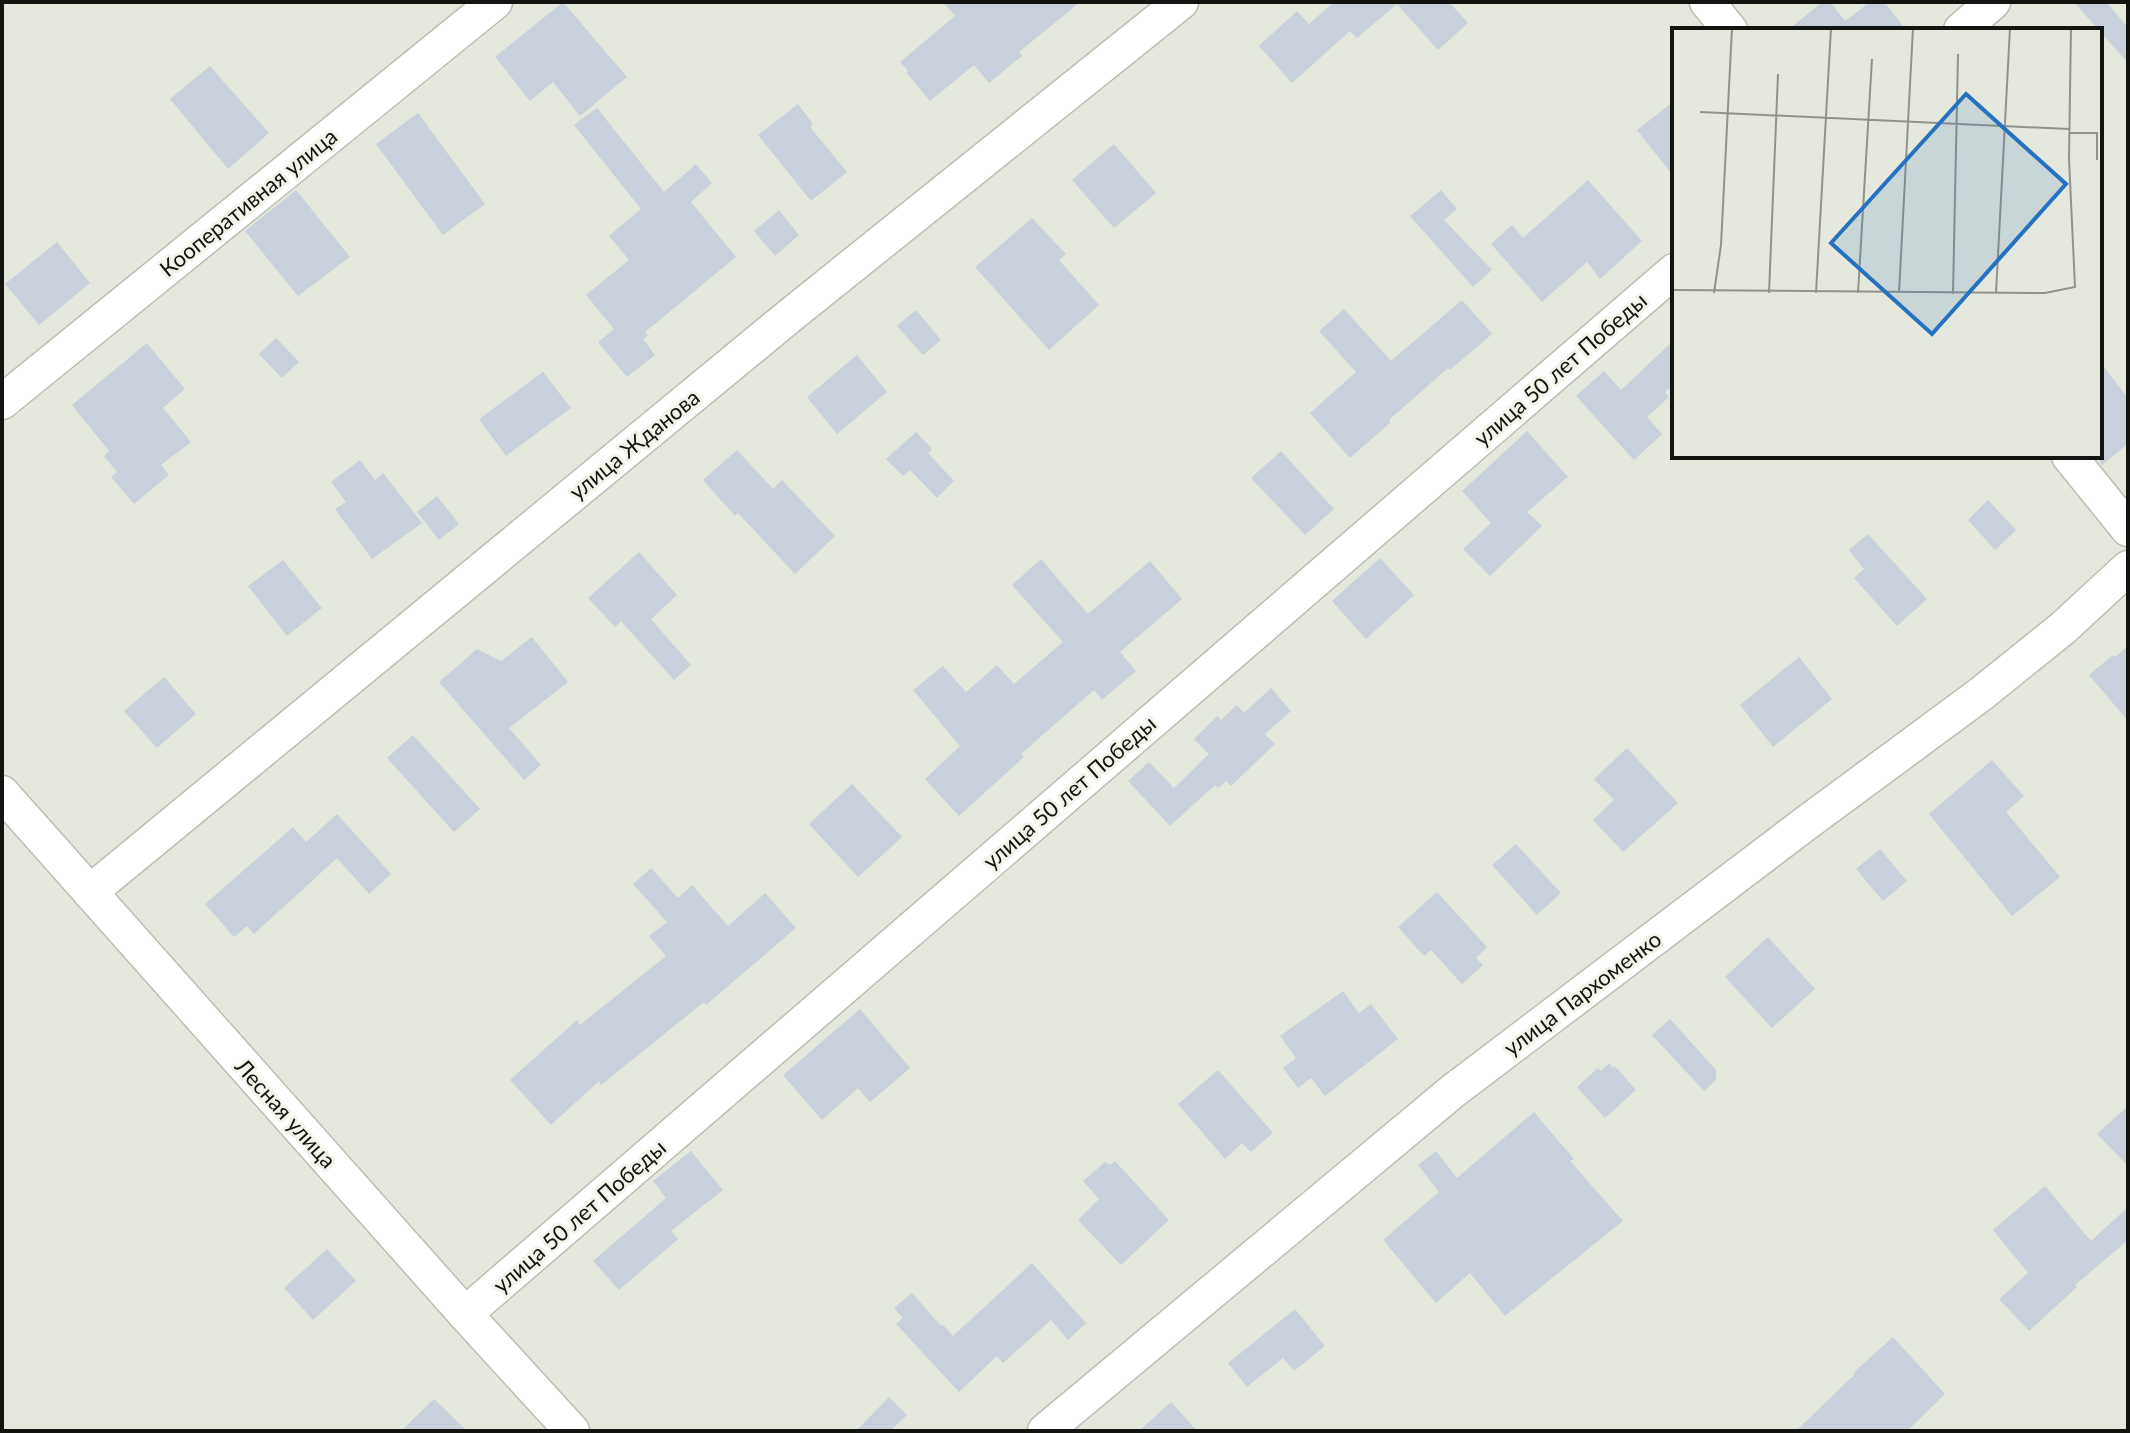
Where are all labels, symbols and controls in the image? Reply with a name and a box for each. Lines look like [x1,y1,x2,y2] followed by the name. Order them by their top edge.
[1672,28,2102,458] inset map
[154,122,342,282] street label: Кооперативная улица
[1468,287,1652,451] street label: улица 50 лет Победы
[563,383,705,505] street label: улица Жданова
[977,710,1161,874] street label: улица 50 лет Победы
[1498,925,1666,1061] street label: улица Пархоменко
[229,1052,342,1173] street label: Лесная улица
[487,1134,671,1298] street label: улица 50 лет Победы

